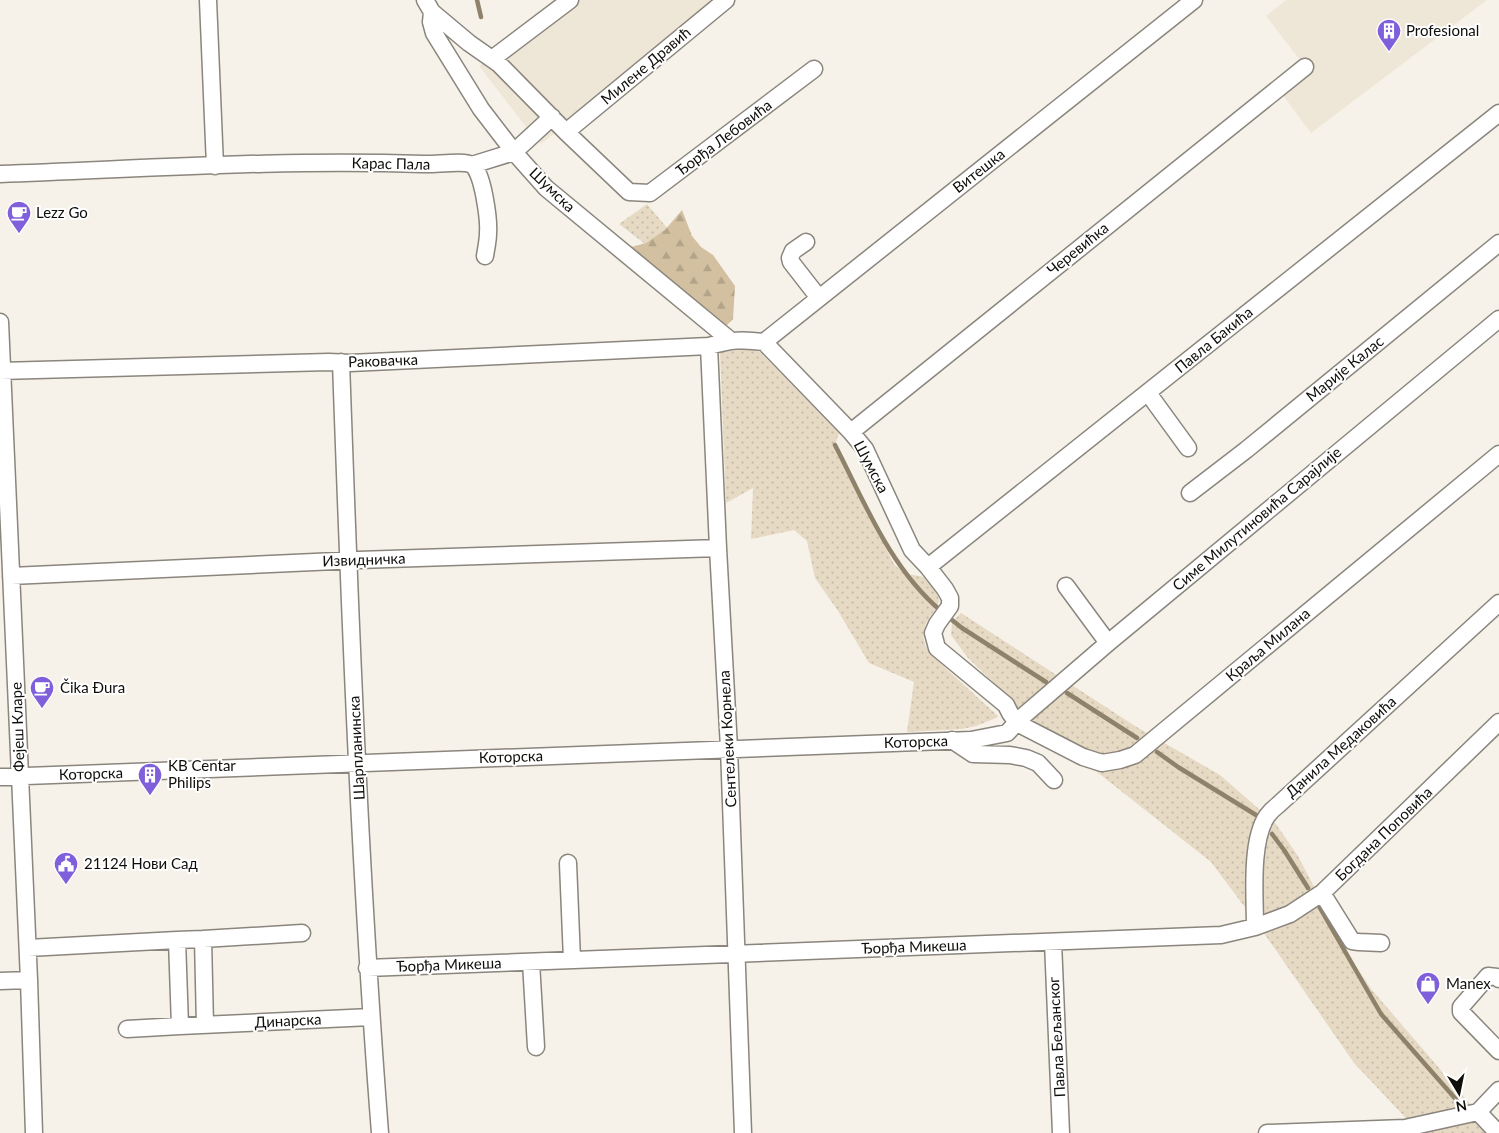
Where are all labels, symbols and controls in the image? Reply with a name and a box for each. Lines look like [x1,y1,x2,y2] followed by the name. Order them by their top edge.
[1376,18,1402,52] building icon: Profesional
[1406,21,1479,39] place label: Profesional
[597,23,694,108] street label: Милене Дравић
[672,95,775,179] street label: Ђорђа Лебовића
[949,144,1008,196] street label: Витешка
[351,153,431,173] street label: Карас Пала
[526,163,579,215] street label: Шумска
[6,200,32,234] cafe icon: Lezz Go
[36,203,88,221] place label: Lezz Go
[1043,218,1112,278] street label: Черевићка
[1171,302,1256,376] street label: Павла Бакића
[1302,332,1387,405] street label: Марије Калас
[348,350,418,370] street label: Раковачка
[851,437,893,496] street label: Шумска
[1168,442,1344,594] street label: Симе Милутиновића Сарајлије
[322,549,406,569] street label: Извидничка
[1222,604,1313,685] street label: Краља Милана
[714,670,740,808] street label: Сентелеки Корнела
[29,675,55,709] cafe icon: Čika Đura
[60,678,125,696] place label: Čika Đura
[6,682,28,772] street label: Фејеш Кларе
[1281,692,1399,801] street label: Данила Медаковића
[344,695,368,801] street label: Шарпланинска
[884,731,948,751] street label: Которска
[479,746,543,766] street label: Которска
[168,756,236,791] place label: KB Centar Philips
[137,762,163,796] building icon: KB Centar Philips
[59,763,123,783] street label: Которска
[1331,782,1435,884] street label: Богдана Поповића
[53,851,79,885] public building icon: 21124 Нови Сад
[84,854,198,872] place label: 21124 Нови Сад
[861,935,967,957] street label: Ђорђа Микеша
[396,953,502,975] street label: Ђорђа Микеша
[1415,971,1441,1005] shop icon: Manex
[1446,974,1491,992] place label: Manex
[1044,976,1068,1098] street label: Павла Бељанског
[254,1009,322,1031] street label: Динарска
[1434,1068,1484,1118] north arrow
[1455,1097,1468,1116] text: N

